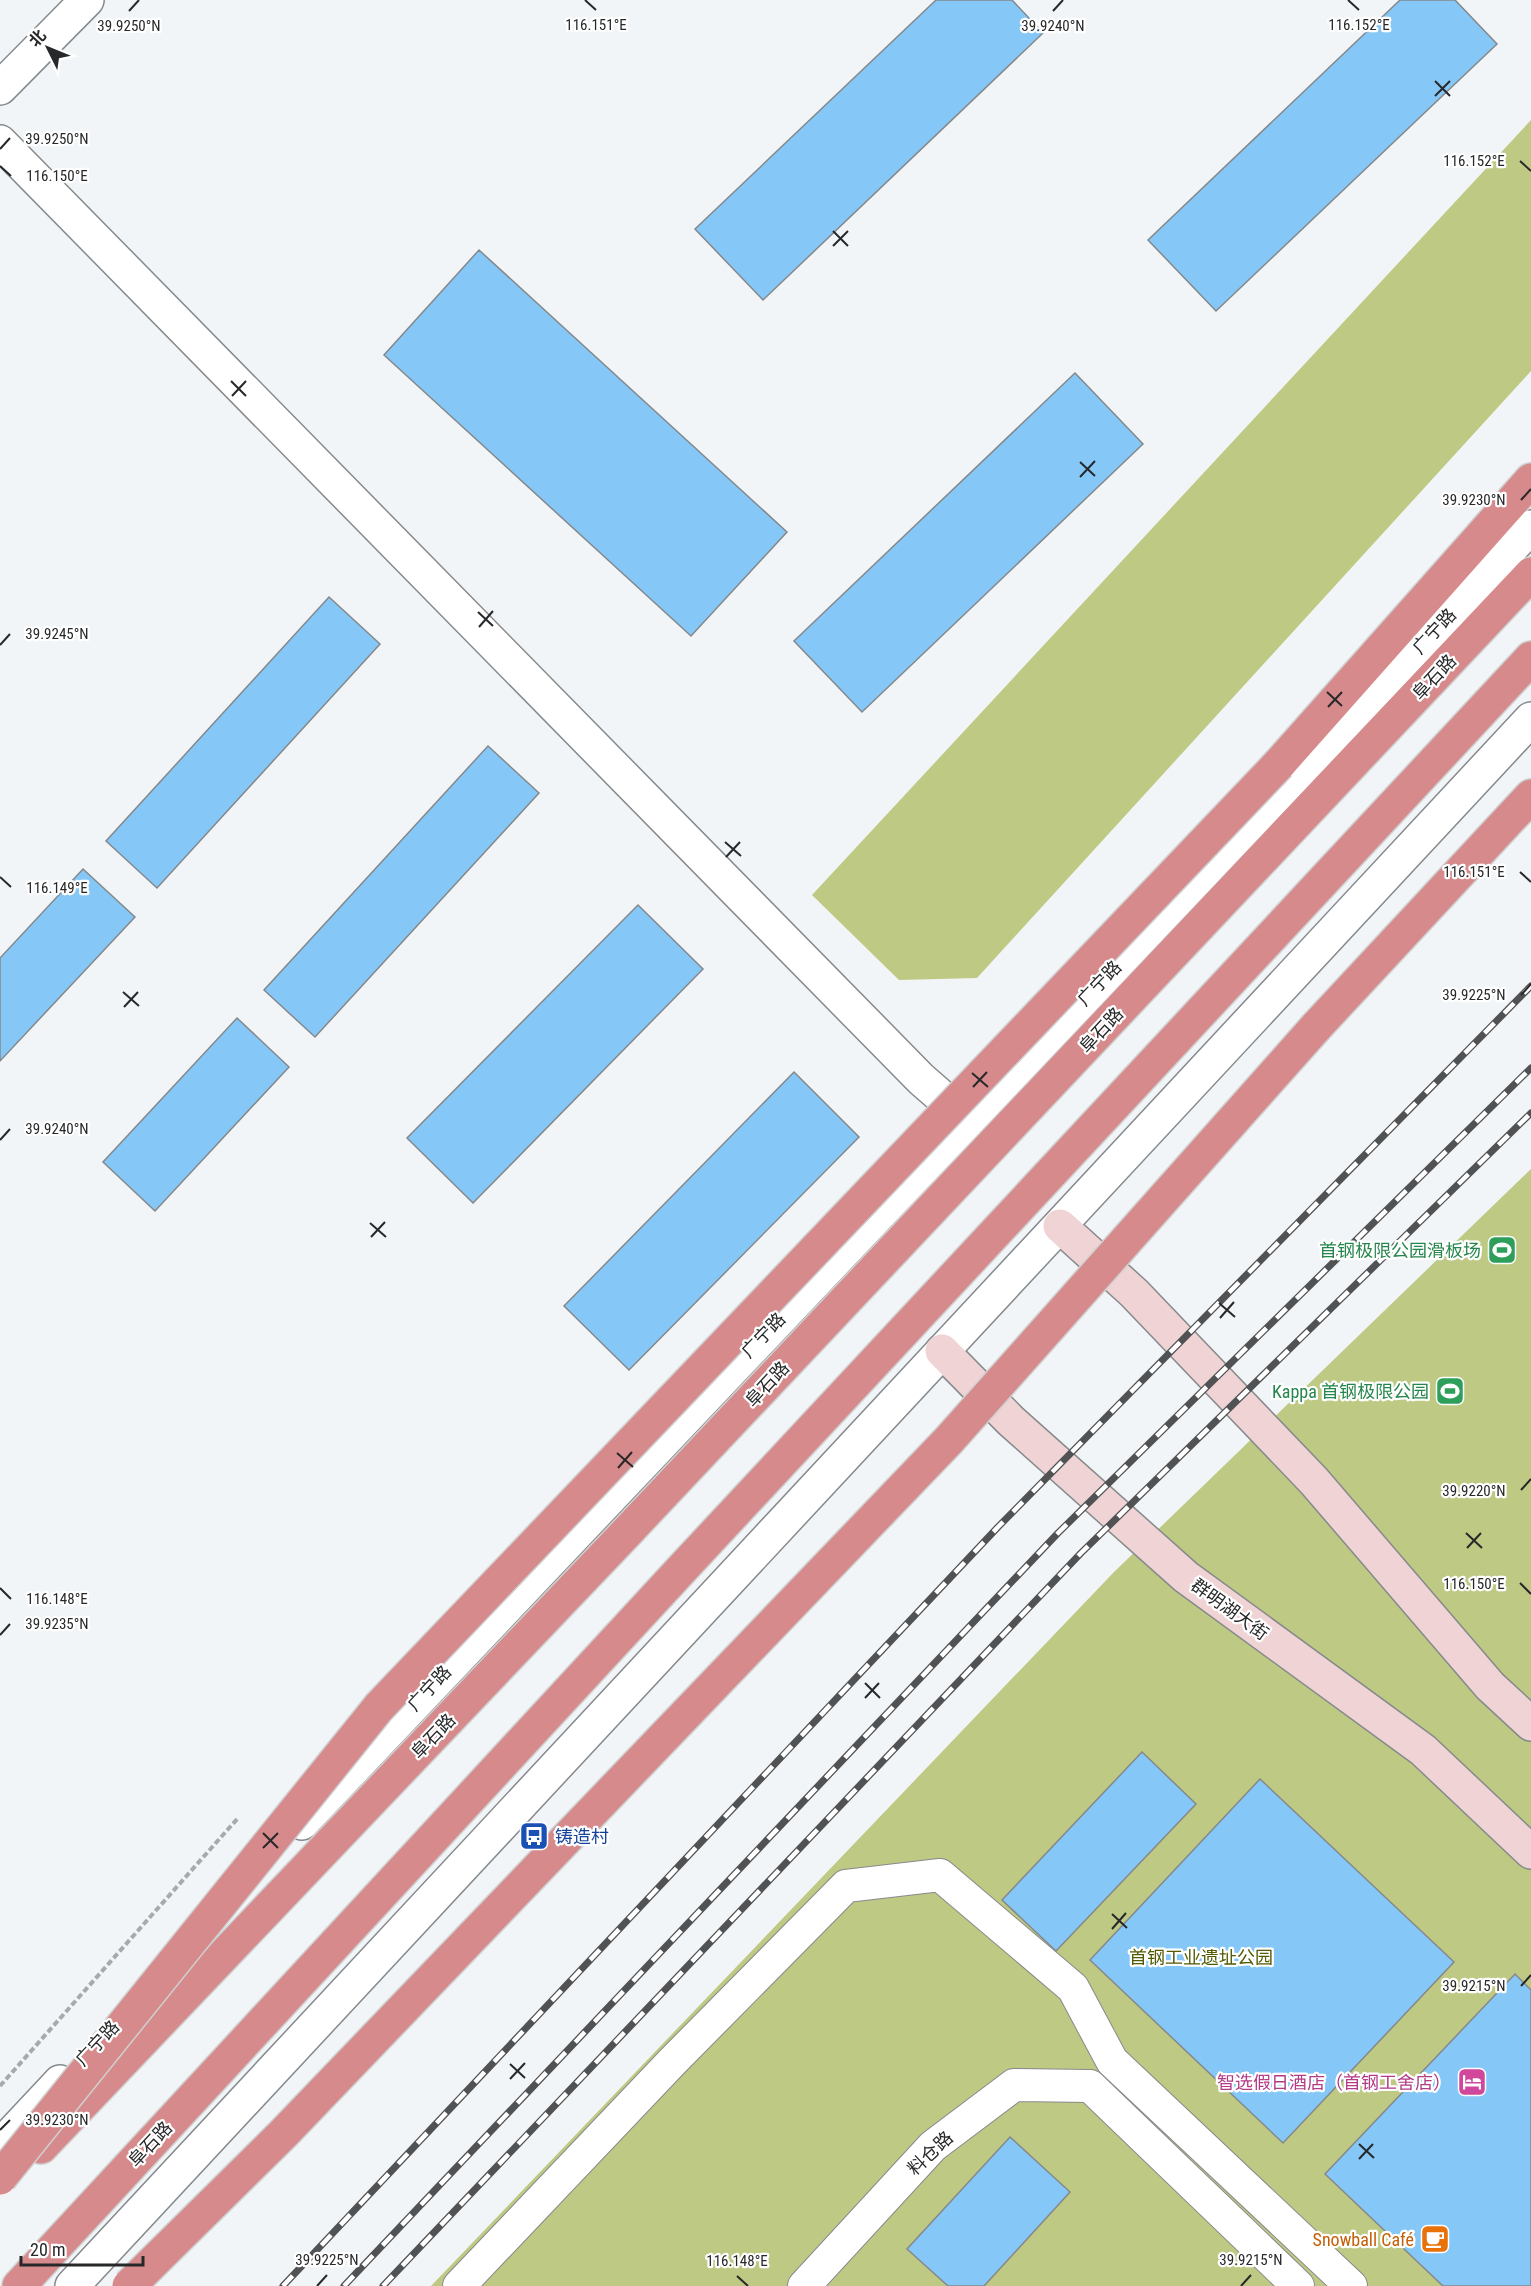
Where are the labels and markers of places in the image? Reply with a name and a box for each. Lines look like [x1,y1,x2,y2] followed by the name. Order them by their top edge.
[1486,1234,1518,1266] sports icon: 首钢极限公园滑板场
[1319,1240,1481,1261] place label: 首钢极限公园滑板场
[1434,1375,1466,1407] sports icon: Kappa 首钢极限公园
[1272,1381,1429,1402] place label: Kappa 首钢极限公园
[518,1820,550,1852] bus stop icon: 铸造村
[555,1826,609,1847] place label: 铸造村
[1456,2066,1488,2098] hotel icon: 智选假日酒店（首钢工舍店）
[1217,2072,1451,2093] place label: 智选假日酒店（首钢工舍店）
[1419,2223,1451,2255] cafe icon: Snowball Café
[1313,2229,1414,2250] place label: Snowball Café

